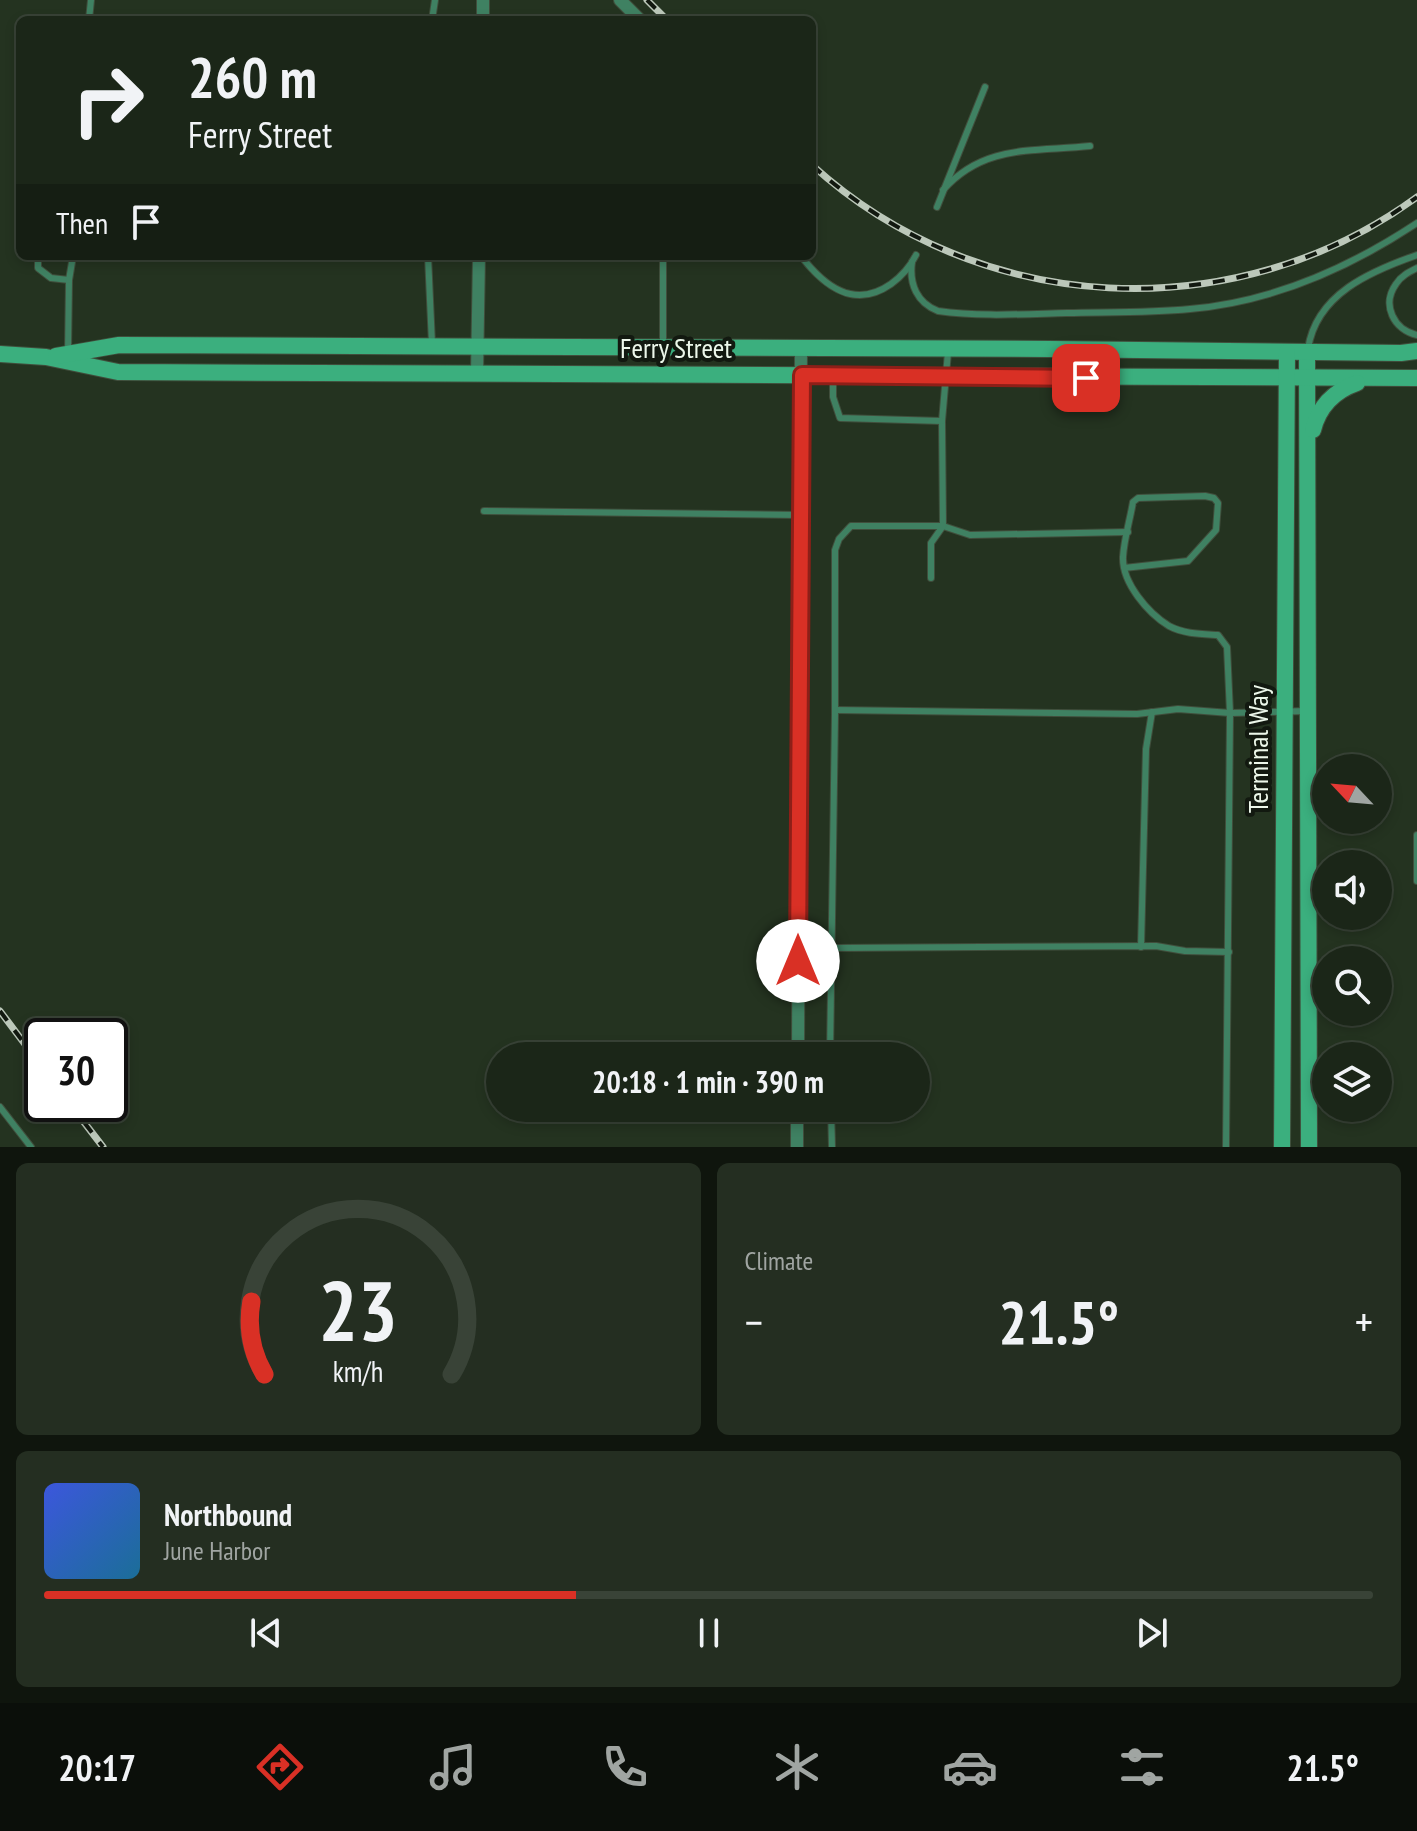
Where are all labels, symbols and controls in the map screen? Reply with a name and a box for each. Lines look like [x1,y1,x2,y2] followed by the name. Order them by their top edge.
[188,41,317,113] text: 260 m
[56,48,160,152] icon: right
[188,111,332,158] text: Ferry Street
[124,200,168,244] icon: arrive
[56,203,108,242] text: Then
[620,329,732,366] street label: Ferry Street
[1052,344,1120,412] pin
[1064,356,1108,400] icon: arrive
[1239,684,1276,813] street label: Terminal Way
[1312,754,1392,834] north arrow
[1312,754,1392,1122] map controls
[1312,850,1392,930] button: sound
[756,919,840,1003] position arrow
[1312,946,1392,1026] button: search
[24,1018,128,1122] speed limit sign: 30
[1312,1042,1392,1122] button: layers
[592,1062,824,1101] text: 20:18 · 1 min · 390 m
[745,1244,813,1277] text: Climate
[318,1256,398,1364] text: 23
[998,1283,1119,1361] text: 21.5°
[745,1293,763,1350] text: −
[1355,1293,1373,1350] text: +
[333,1353,384,1390] text: km/h
[164,1495,292,1534] text: Northbound
[164,1534,270,1567] text: June Harbor
[244,1611,288,1655] icon: previous
[687,1611,731,1655] icon: pause
[1130,1611,1174,1655] icon: next
[252,1739,308,1795] icon: directions
[425,1739,481,1795] icon: music
[597,1739,653,1795] icon: phone
[769,1739,825,1795] icon: climate
[942,1739,998,1795] icon: car
[1114,1739,1170,1795] icon: filters
[58,1744,136,1791] text: 20:17
[1286,1744,1359,1791] text: 21.5°

